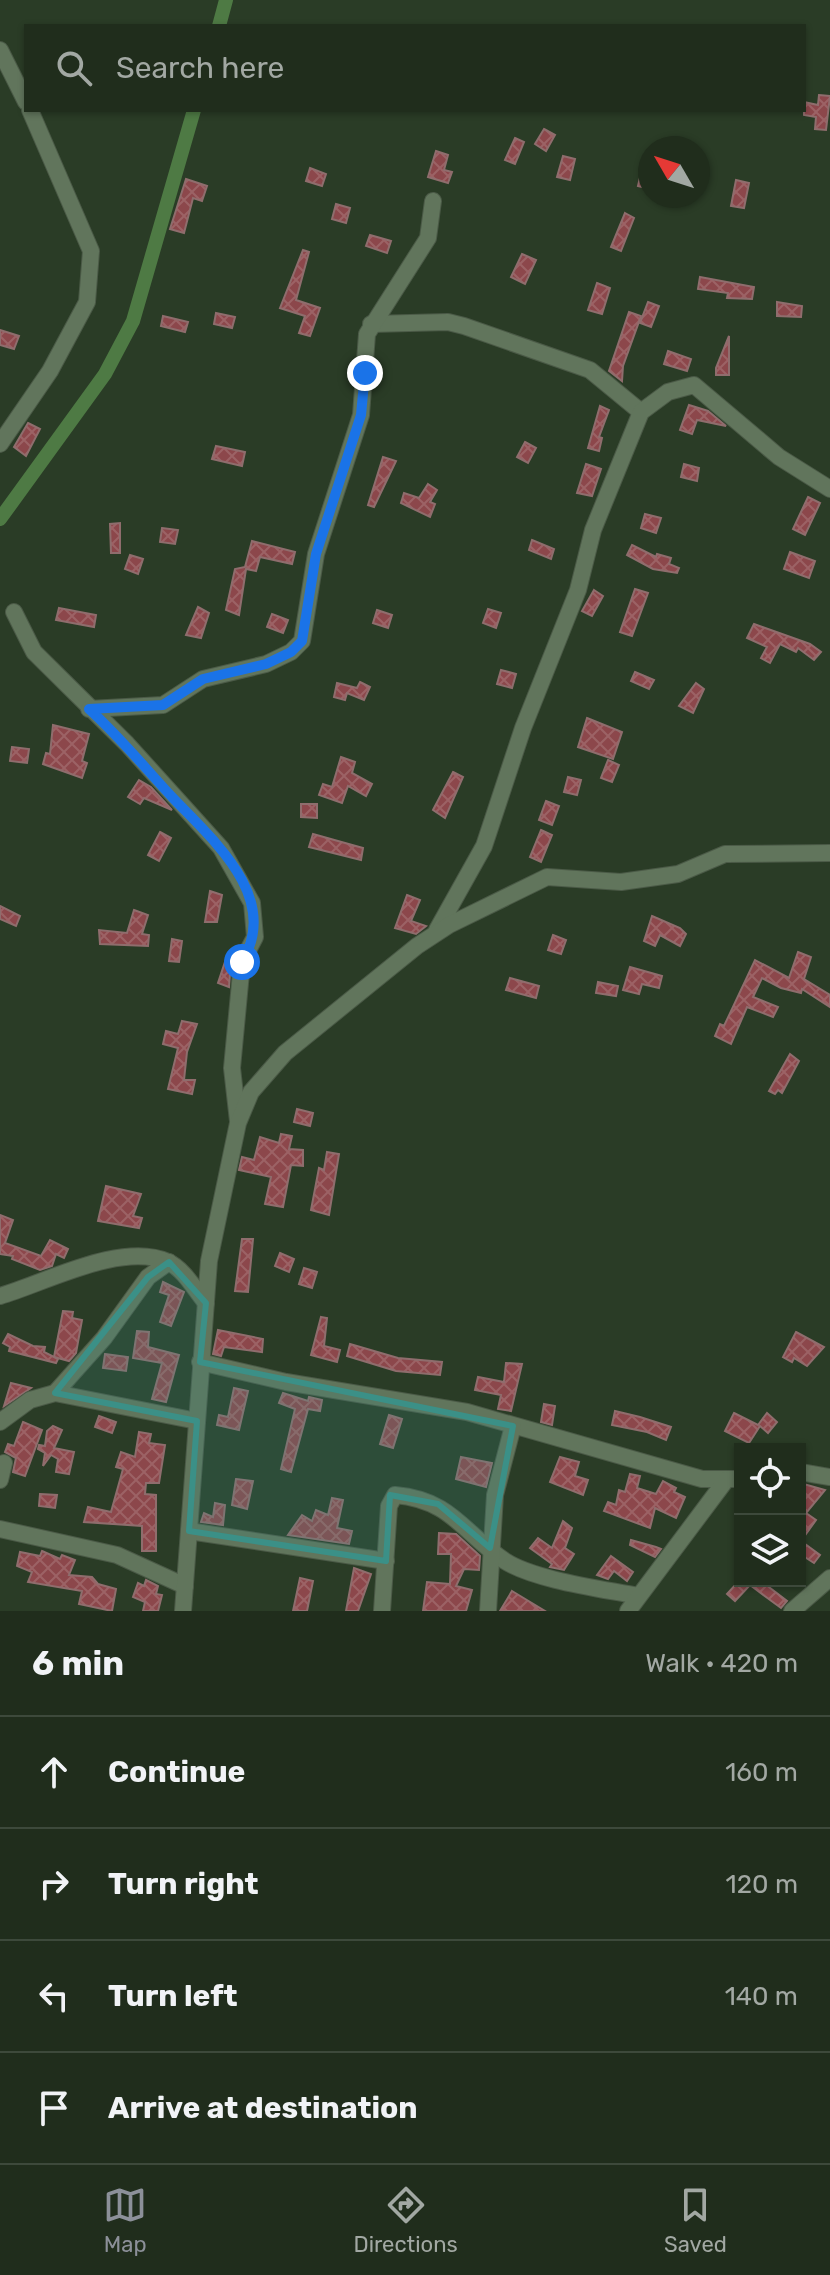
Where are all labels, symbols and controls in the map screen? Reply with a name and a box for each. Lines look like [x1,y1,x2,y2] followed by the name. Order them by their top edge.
[24,24,806,112] search box
[52,46,96,90] icon: search
[116,50,284,86] text: Search here
[638,136,710,208] north arrow
[347,355,383,391] route end
[224,944,260,980] route start
[734,1443,806,1587] map controls
[734,1443,806,1515] button: locate
[734,1515,806,1587] button: layers
[32,1643,124,1684] text: 6 min
[645,1648,798,1679] text: Walk · 420 m
[32,1750,76,1794] icon: ahead
[108,1754,245,1790] text: Continue
[725,1757,798,1788] text: 160 m
[32,1862,76,1906] icon: right
[108,1866,259,1902] text: Turn right
[726,1869,798,1900] text: 120 m
[32,1974,76,2018] icon: left
[108,1978,238,2014] text: Turn left
[725,1981,798,2012] text: 140 m
[32,2086,76,2130] icon: arrive
[108,2090,418,2126] text: Arrive at destination
[103,2183,147,2258] tab: Map
[353,2183,458,2258] tab: Directions
[664,2183,727,2258] tab: Saved

